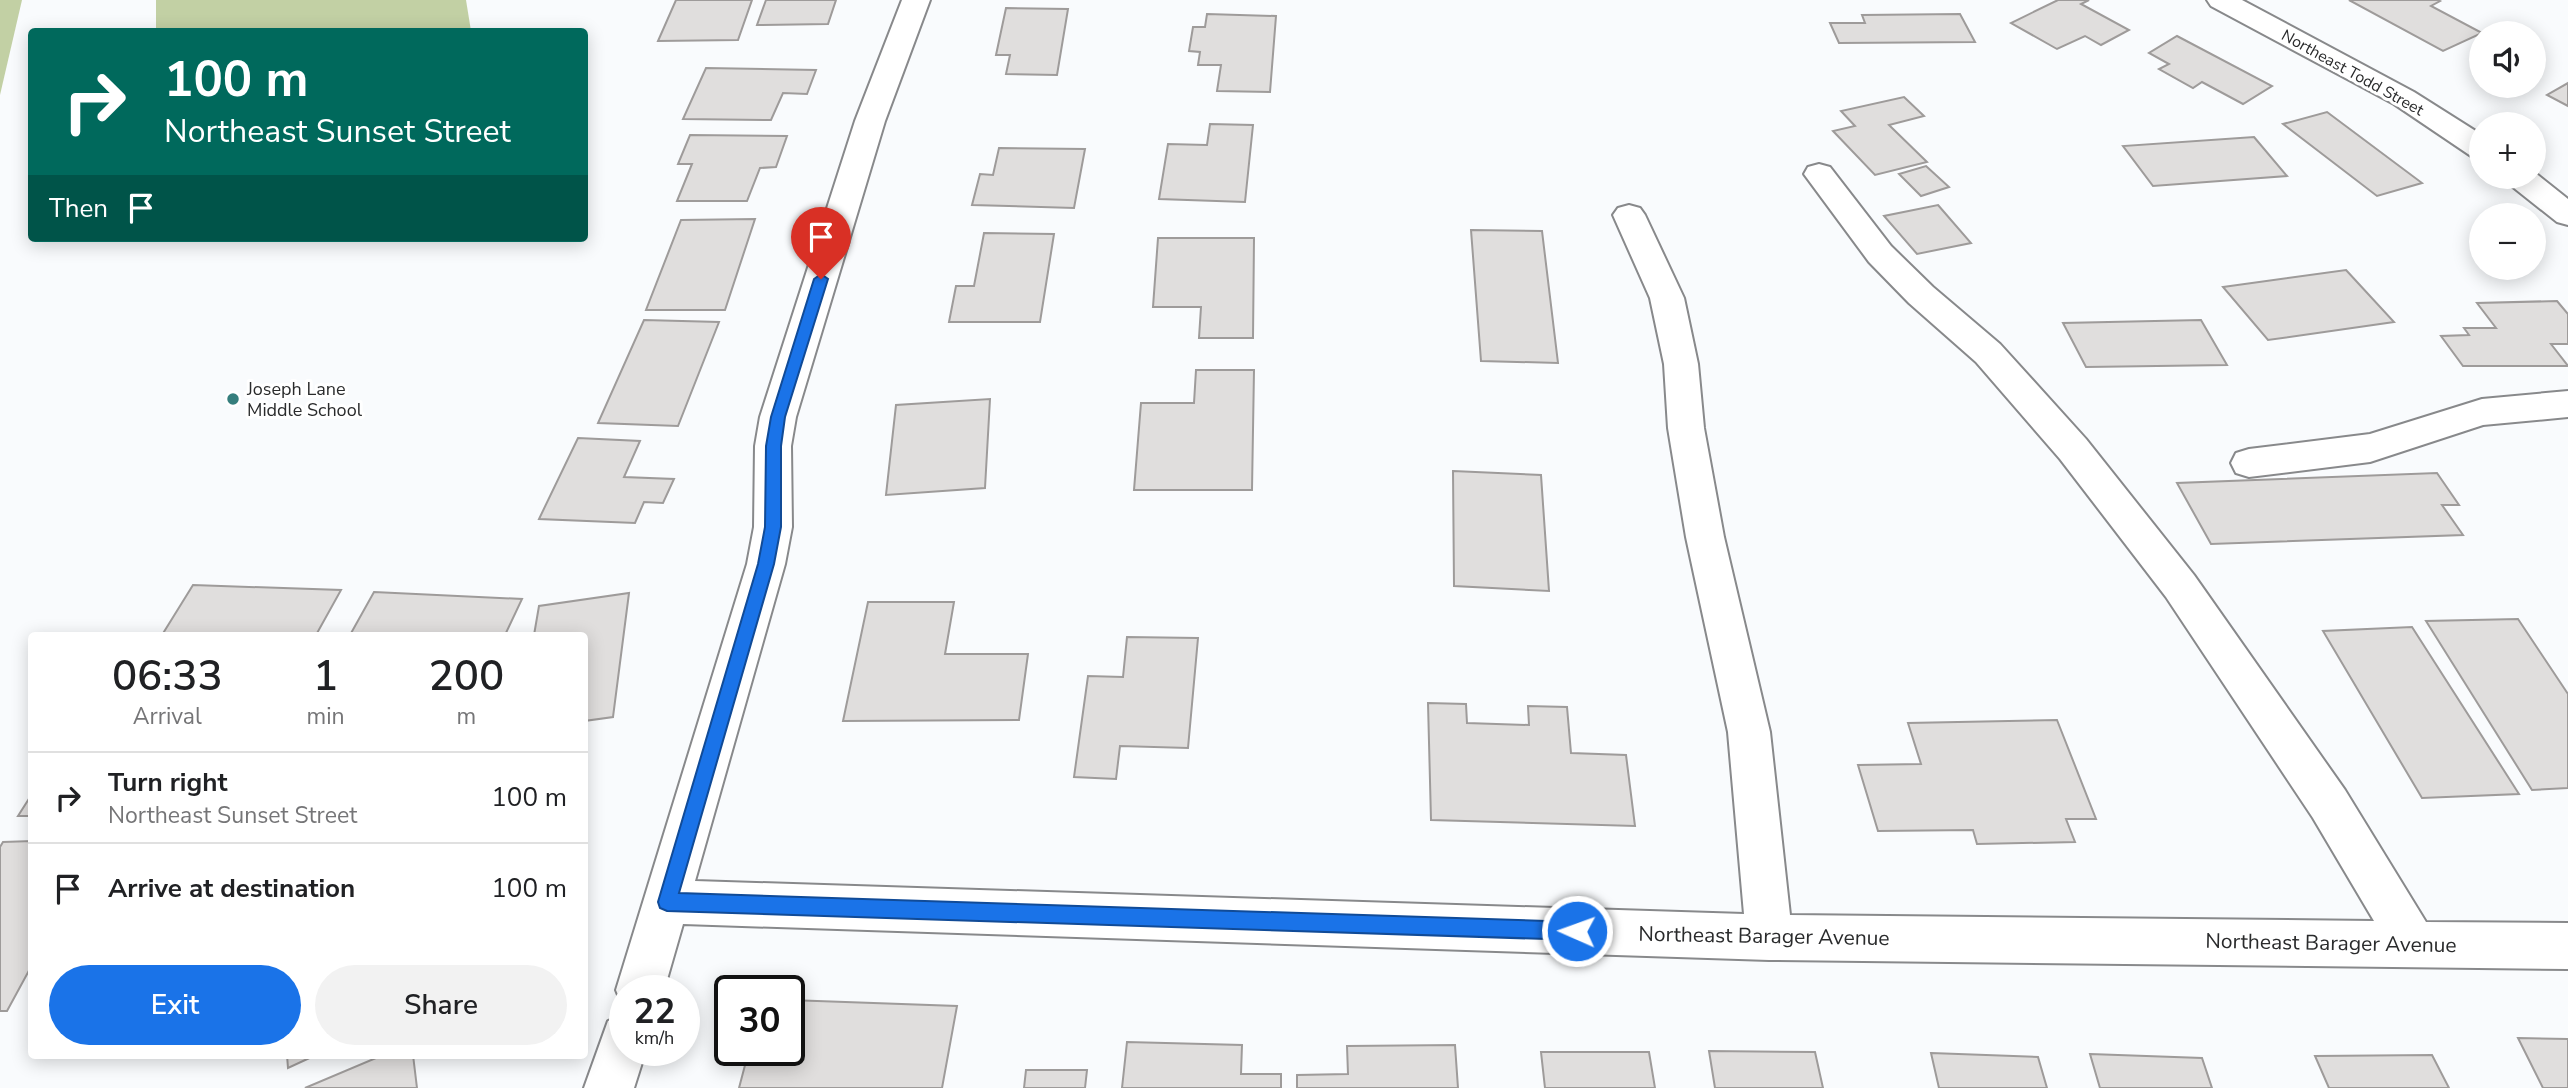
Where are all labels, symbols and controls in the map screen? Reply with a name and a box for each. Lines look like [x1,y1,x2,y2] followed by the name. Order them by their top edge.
[2469,21,2546,280] map controls
[2469,21,2546,98] button: sound
[2277,25,2428,121] street label: Northeast Todd Street
[164,46,308,113] text: 100 m
[49,56,140,147] icon: right
[164,110,511,153] text: Northeast Sunset Street
[2469,112,2546,189] button: +
[122,189,160,227] icon: arrive
[49,191,108,226] text: Then
[2469,203,2546,280] button: −
[791,207,851,279] pin
[802,218,840,256] icon: arrive
[246,377,363,422] place label: Joseph Lane Middle School
[225,391,241,407] marker: Joseph Lane Middle School
[112,648,223,705] text: 06:33
[313,648,338,705] text: 1
[428,648,504,705] text: 200
[133,701,202,732] text: Arrival
[307,701,345,732] text: min
[456,701,476,732] text: m
[108,765,227,800] text: Turn right
[49,779,87,817] icon: right
[491,780,567,815] text: 100 m
[108,800,357,831] text: Northeast Sunset Street
[49,870,87,908] icon: arrive
[108,871,355,906] text: Arrive at destination
[491,871,567,906] text: 100 m
[1540,894,1614,968] position arrow
[1638,920,1890,952] street label: Northeast Barager Avenue
[2205,927,2457,959] street label: Northeast Barager Avenue
[49,965,301,1045] button: Exit
[315,965,567,1045] button: Share
[714,975,805,1066] speed limit sign: 30
[633,988,676,1035] text: 22
[635,1026,674,1050] text: km/h

